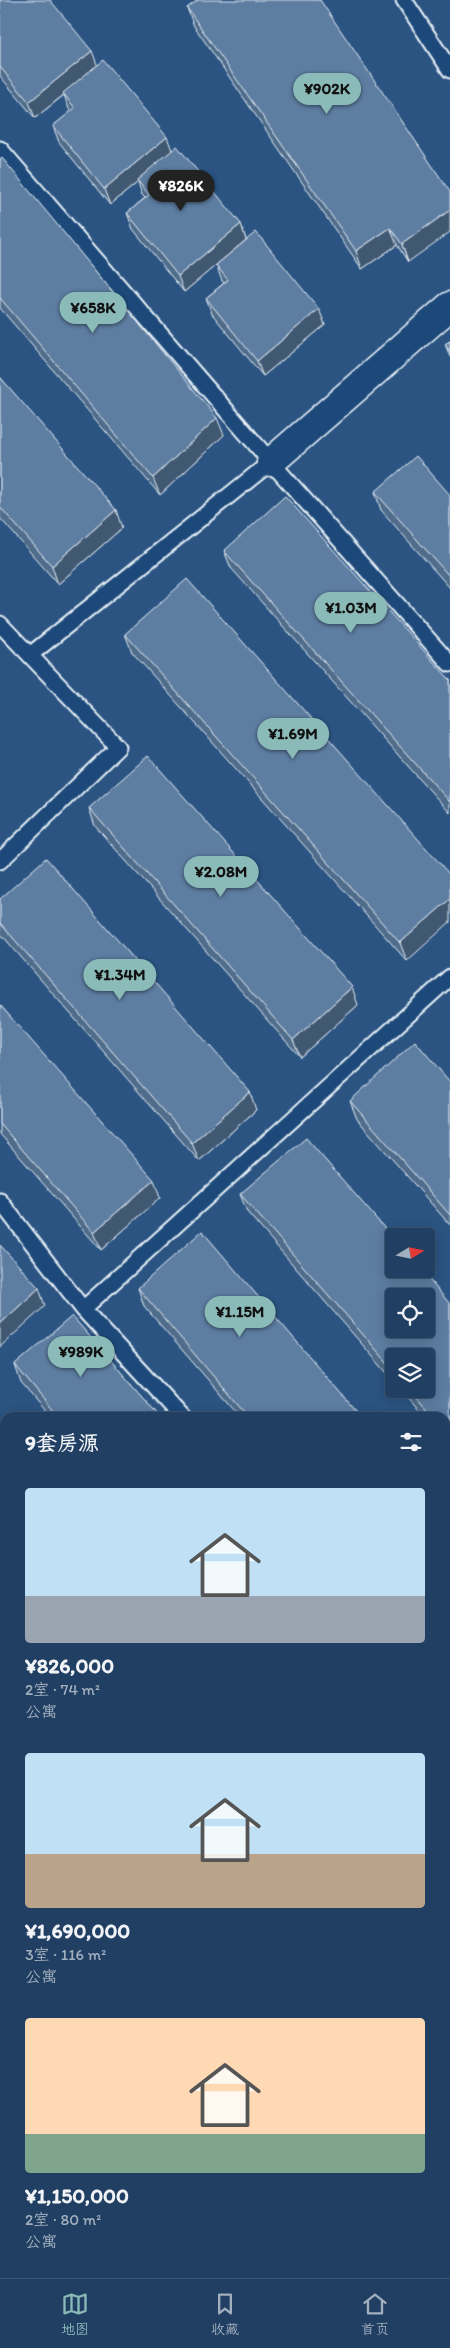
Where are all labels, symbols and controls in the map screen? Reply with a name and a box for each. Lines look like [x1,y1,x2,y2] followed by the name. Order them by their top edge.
[292,72,362,115] pin: ¥902K
[304,79,350,98] text: ¥902K
[146,170,216,212] pin: ¥826K
[159,176,203,195] text: ¥826K
[58,292,128,334] pin: ¥658K
[71,298,115,317] text: ¥658K
[310,592,392,634] pin: ¥1.03M
[325,598,377,617] text: ¥1.03M
[252,718,334,760] pin: ¥1.69M
[268,724,318,743] text: ¥1.69M
[180,856,262,898] pin: ¥2.08M
[195,862,247,881] text: ¥2.08M
[79,958,161,1001] pin: ¥1.34M
[94,965,146,984] text: ¥1.34M
[385,1228,435,1278] north arrow
[385,1228,435,1398] map controls
[385,1288,435,1338] button: locate
[199,1296,281,1338] pin: ¥1.15M
[216,1302,264,1321] text: ¥1.15M
[46,1336,116,1378] pin: ¥989K
[59,1342,103,1361] text: ¥989K
[385,1348,435,1398] button: layers
[397,1428,425,1456] icon: filters
[25,1430,99,1455] text: 9套房源
[180,1520,270,1610] icon: home
[25,1653,114,1678] text: ¥826,000
[25,1680,100,1699] text: 2室 · 74 m²
[25,1702,57,1721] text: 公寓
[180,1785,270,1875] icon: home
[25,1918,130,1943] text: ¥1,690,000
[25,1945,106,1964] text: 3室 · 116 m²
[25,1967,57,1986] text: 公寓
[180,2050,270,2140] icon: home
[25,2183,129,2208] text: ¥1,150,000
[25,2210,101,2229] text: 2室 · 80 m²
[25,2232,57,2251] text: 公寓
[61,2290,89,2338] tab: 地图
[211,2290,239,2338] tab: 收藏
[361,2290,389,2338] tab: 首页

